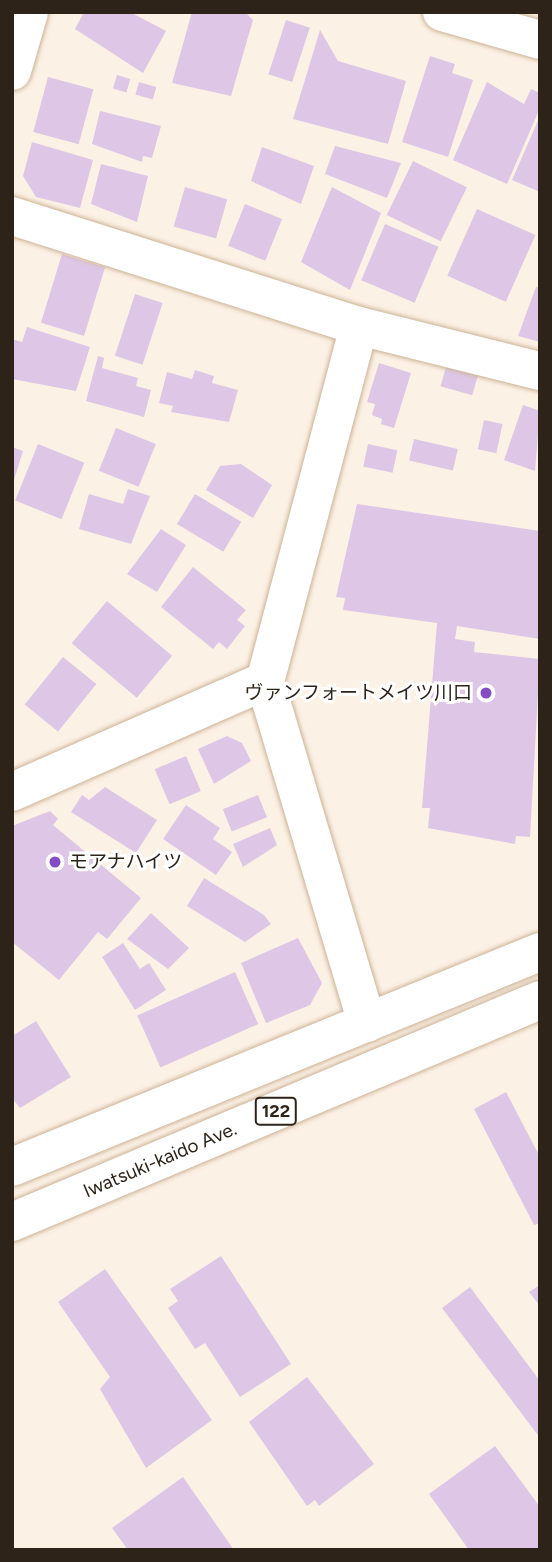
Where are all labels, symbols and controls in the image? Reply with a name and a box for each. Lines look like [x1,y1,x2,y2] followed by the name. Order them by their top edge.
[244,682,472,704] place label: ヴァンフォートメイツ川口
[478,685,494,701] marker: ヴァンフォートメイツ川口
[69,851,183,873] place label: モアナハイツ
[47,854,63,870] marker: モアナハイツ
[253,1096,299,1126] road number: 122
[80,1117,240,1203] street label: Iwatsuki-kaido Ave.

